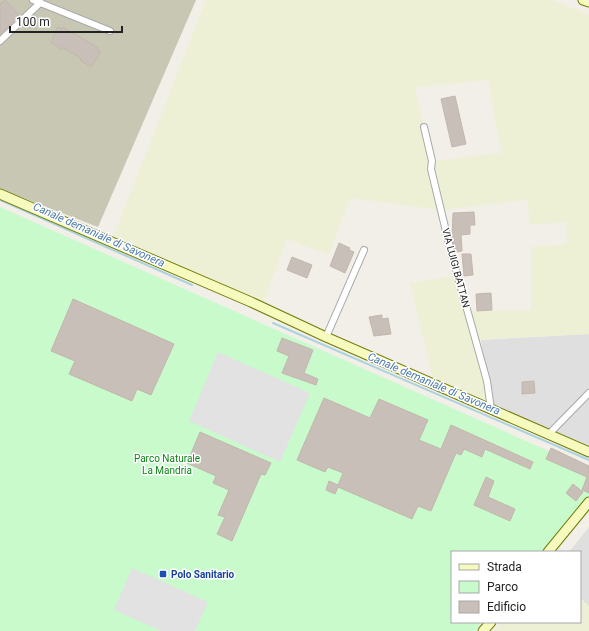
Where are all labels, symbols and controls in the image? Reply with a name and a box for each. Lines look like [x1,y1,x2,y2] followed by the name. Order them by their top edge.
[10,8,122,34] scale bar
[16,15,50,29] text: 100 m
[31,200,167,270] water label: Canale demaniale di Savonera
[440,227,472,309] street label: VIA LUIGI BATTAN
[366,350,502,418] water label: Canale demaniale di Savonera
[134,453,200,476] park label: Parco Naturale La Mandria
[451,551,581,623] legend
[487,560,522,574] text: Strada
[158,569,168,579] marker: Polo Sanitario
[171,569,235,580] place label: Polo Sanitario
[487,580,518,594] text: Parco
[487,600,526,614] text: Edificio

